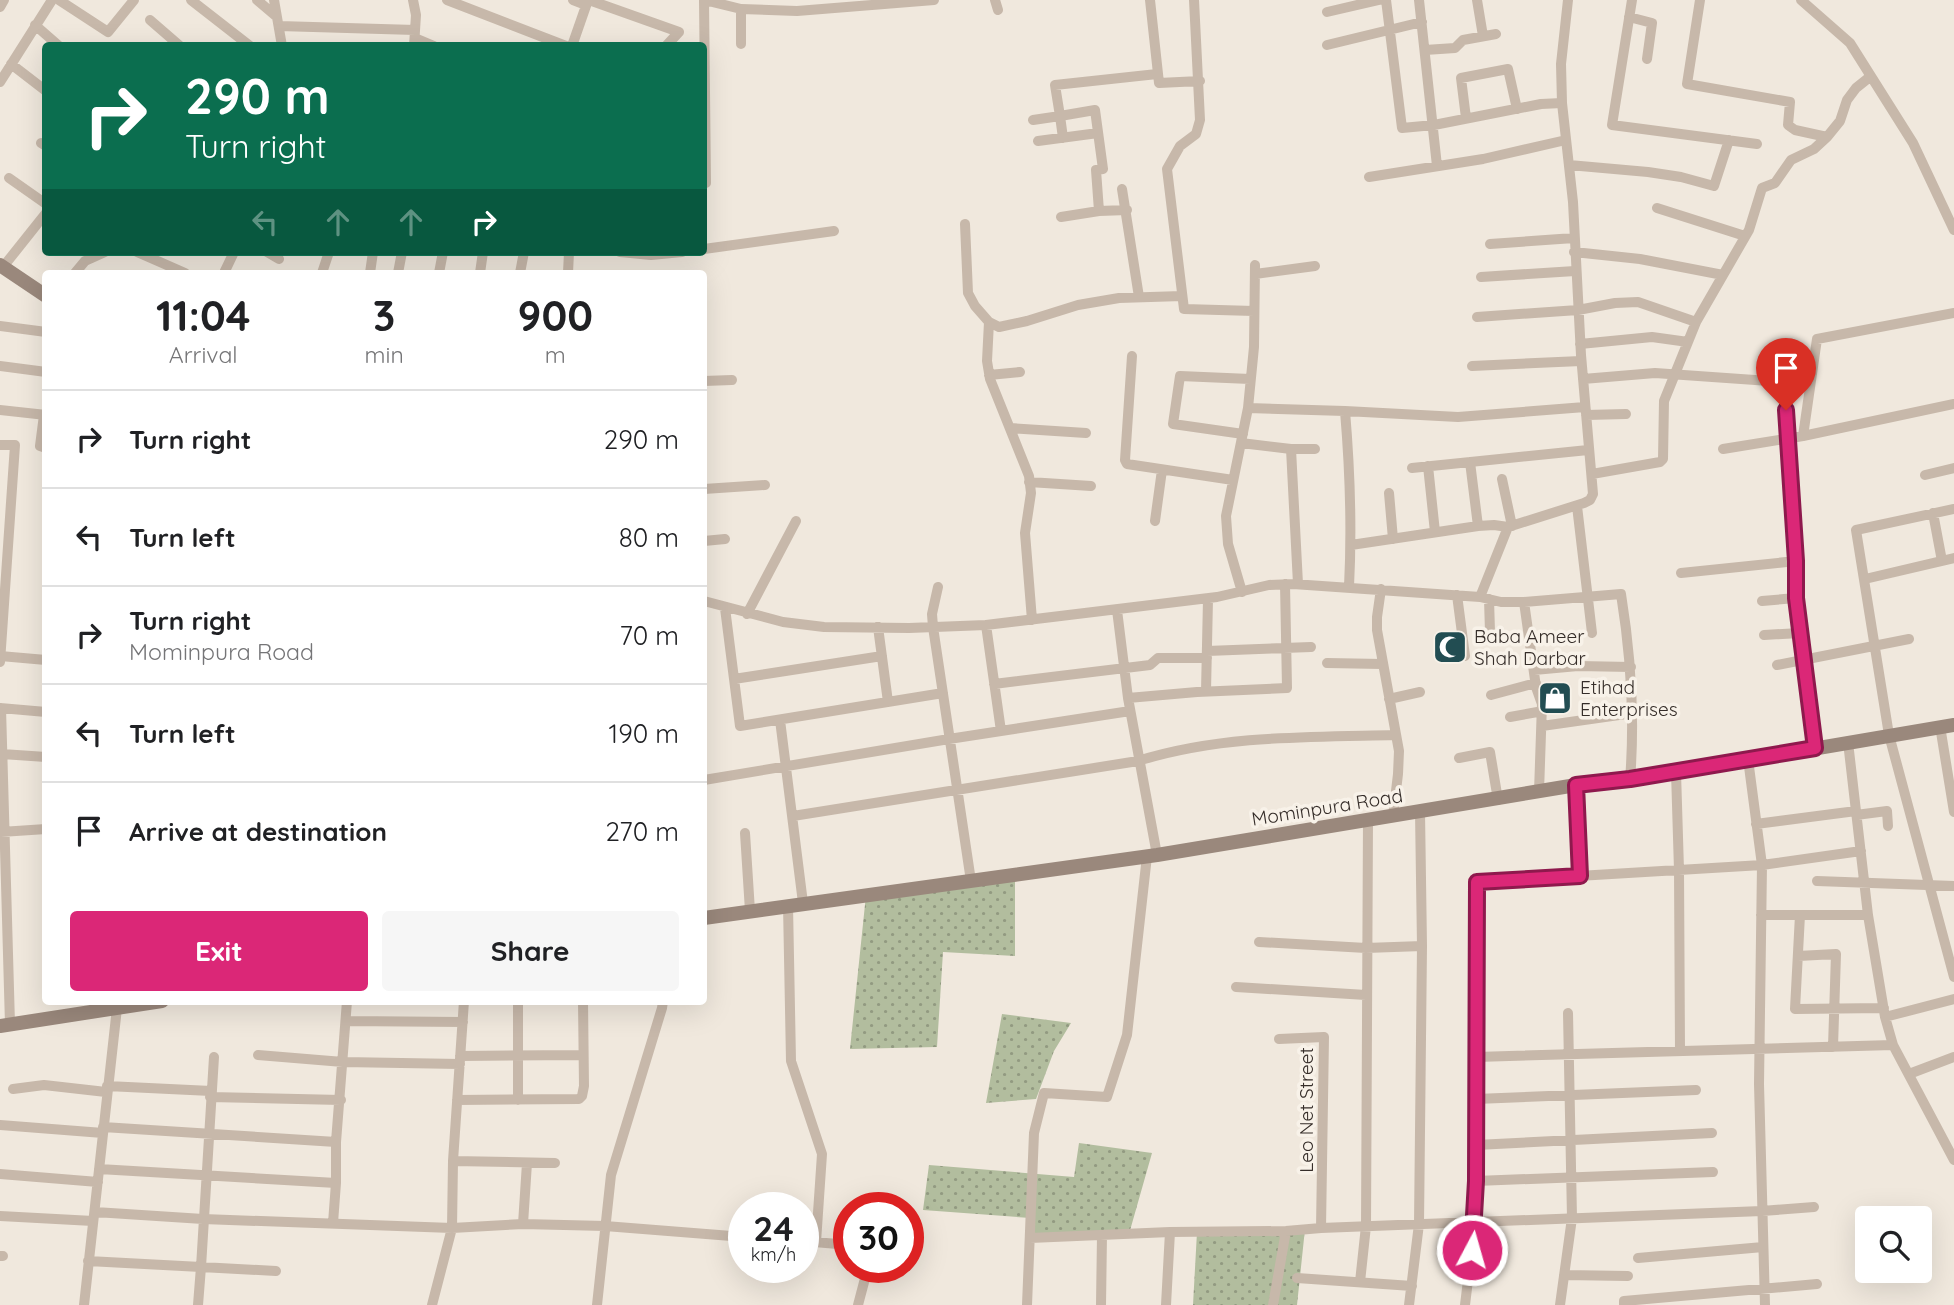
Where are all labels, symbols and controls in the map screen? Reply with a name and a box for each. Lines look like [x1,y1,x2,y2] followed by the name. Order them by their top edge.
[185,65,330,126] text: 290 m
[70,70,161,161] icon: right
[185,126,326,166] text: Turn right
[246,203,284,241] icon: left
[319,203,357,241] icon: ahead
[392,203,430,241] icon: ahead
[465,203,503,241] icon: right
[156,289,251,342] text: 11:04
[373,289,395,342] text: 3
[518,289,593,342] text: 900
[1756,338,1816,410] pin
[169,340,238,369] text: Arrival
[364,340,404,369] text: min
[545,340,566,369] text: m
[1767,349,1805,387] icon: arrive
[70,420,108,458] icon: right
[129,423,251,456] text: Turn right
[604,423,679,456] text: 290 m
[70,518,108,556] icon: left
[129,521,236,554] text: Turn left
[619,521,679,554] text: 80 m
[129,604,251,637] text: Turn right
[70,616,108,654] icon: right
[619,619,679,652] text: 70 m
[1474,624,1586,670] place label: Baba Ameer Shah Darbar
[1431,628,1469,666] mosque icon: Baba Ameer Shah Darbar
[129,637,314,666] text: Mominpura Road
[1580,675,1678,721] place label: Etihad Enterprises
[1536,679,1574,717] shop icon: Etihad Enterprises
[70,714,108,752] icon: left
[129,717,236,750] text: Turn left
[609,717,679,750] text: 190 m
[1250,783,1404,831] street label: Mominpura Road
[70,812,108,850] icon: arrive
[129,815,387,848] text: Arrive at destination
[605,815,679,848] text: 270 m
[70,911,368,991] button: Exit
[382,911,679,991] button: Share
[1294,1047,1318,1173] street label: Leo Net Street
[833,1192,924,1283] speed limit sign: 30
[753,1206,794,1250] text: 24
[1855,1206,1932,1283] map controls
[1855,1206,1932,1283] button: search
[1435,1213,1509,1287] position arrow
[751,1243,796,1266] text: km/h

